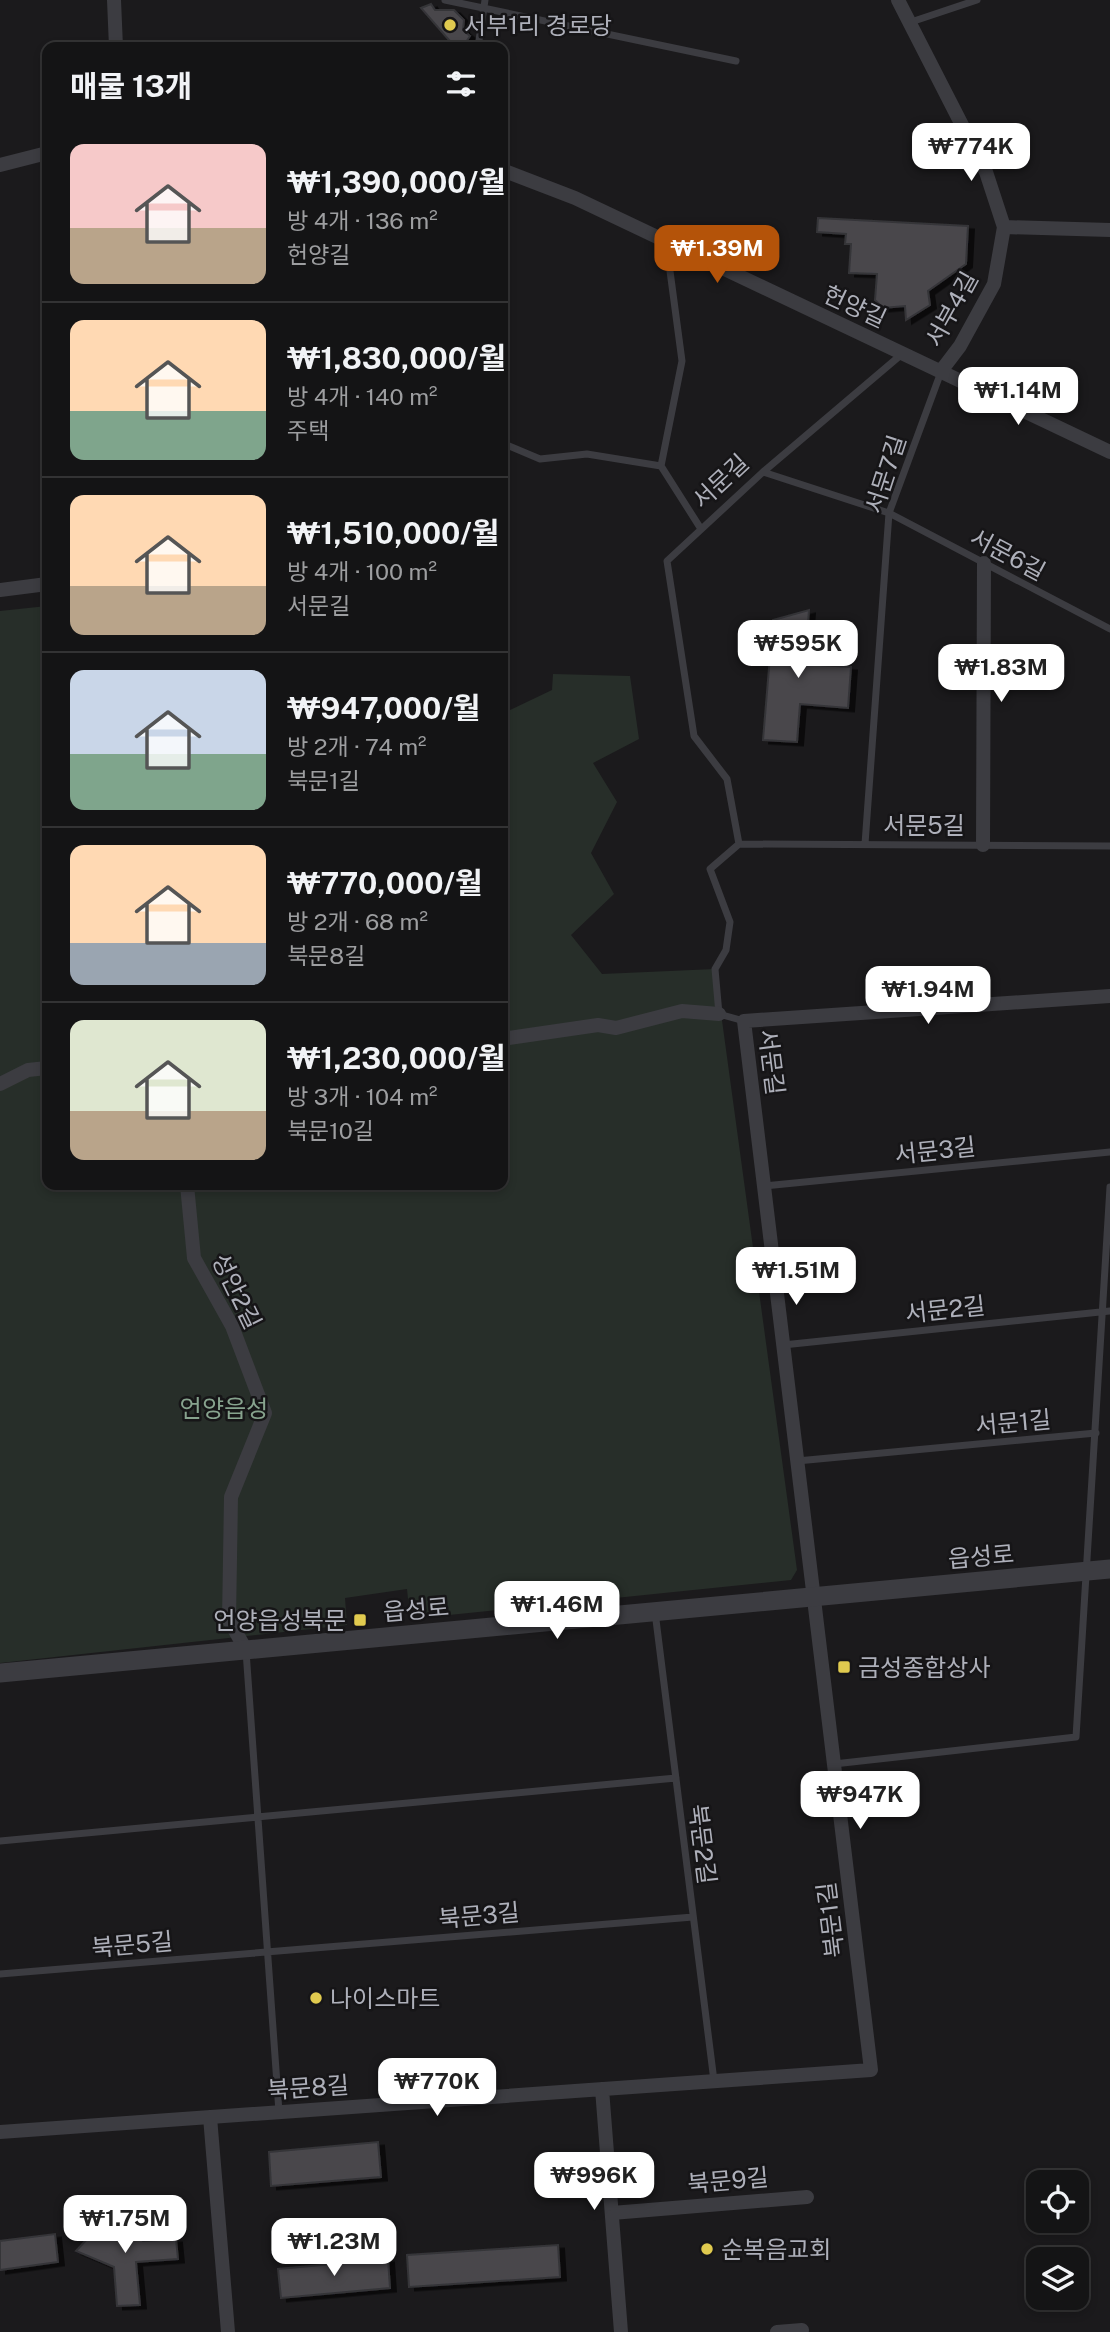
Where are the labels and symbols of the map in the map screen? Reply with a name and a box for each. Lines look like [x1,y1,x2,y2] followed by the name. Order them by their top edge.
[464,11,612,39] place label: 서부1리 경로당
[442,17,458,33] marker: 서부1리 경로당
[922,124,1020,183] pin: ₩774K
[660,226,774,285] pin: ₩1.39M
[919,267,983,351] street label: 서부4길
[819,279,891,333] street label: 헌양길
[961,368,1075,427] pin: ₩1.14M
[859,431,911,517] street label: 서문7길
[686,448,754,514] street label: 서문길
[966,523,1050,585] street label: 서문6길
[749,620,847,680] pin: ₩595K
[944,644,1058,704] pin: ₩1.83M
[883,811,965,839] street label: 서문5길
[871,967,985,1026] pin: ₩1.94M
[754,1027,790,1097] street label: 서문길
[893,1132,977,1168] street label: 서문3길
[739,1248,853,1307] pin: ₩1.51M
[207,1249,267,1333] street label: 성안2길
[903,1291,987,1327] street label: 서문2길
[180,1394,268,1422] park label: 언양읍성
[974,1405,1052,1439] street label: 서문1길
[947,1539,1015,1573] street label: 읍성로
[500,1582,614,1641] pin: ₩1.46M
[382,1592,450,1626] street label: 읍성로
[214,1606,346,1634] place label: 언양읍성북문
[352,1612,368,1628] marker: 언양읍성북문
[858,1653,990,1681] place label: 금성종합상사
[836,1659,852,1675] marker: 금성종합상사
[811,1772,909,1831] pin: ₩947K
[684,1802,722,1886] street label: 북문2길
[811,1881,849,1959] street label: 북문1길
[437,1898,521,1932] street label: 북문3길
[90,1926,174,1962] street label: 북문5길
[330,1984,440,2012] place label: 나이스마트
[308,1990,324,2006] marker: 나이스마트
[388,2058,486,2118] pin: ₩770K
[266,2070,350,2104] street label: 북문8길
[545,2152,643,2212] pin: ₩996K
[686,2163,770,2197] street label: 북문9길
[68,2196,182,2255] pin: ₩1.75M
[277,2218,391,2278] pin: ₩1.23M
[721,2235,831,2263] place label: 순복음교회
[699,2241,715,2257] marker: 순복음교회

